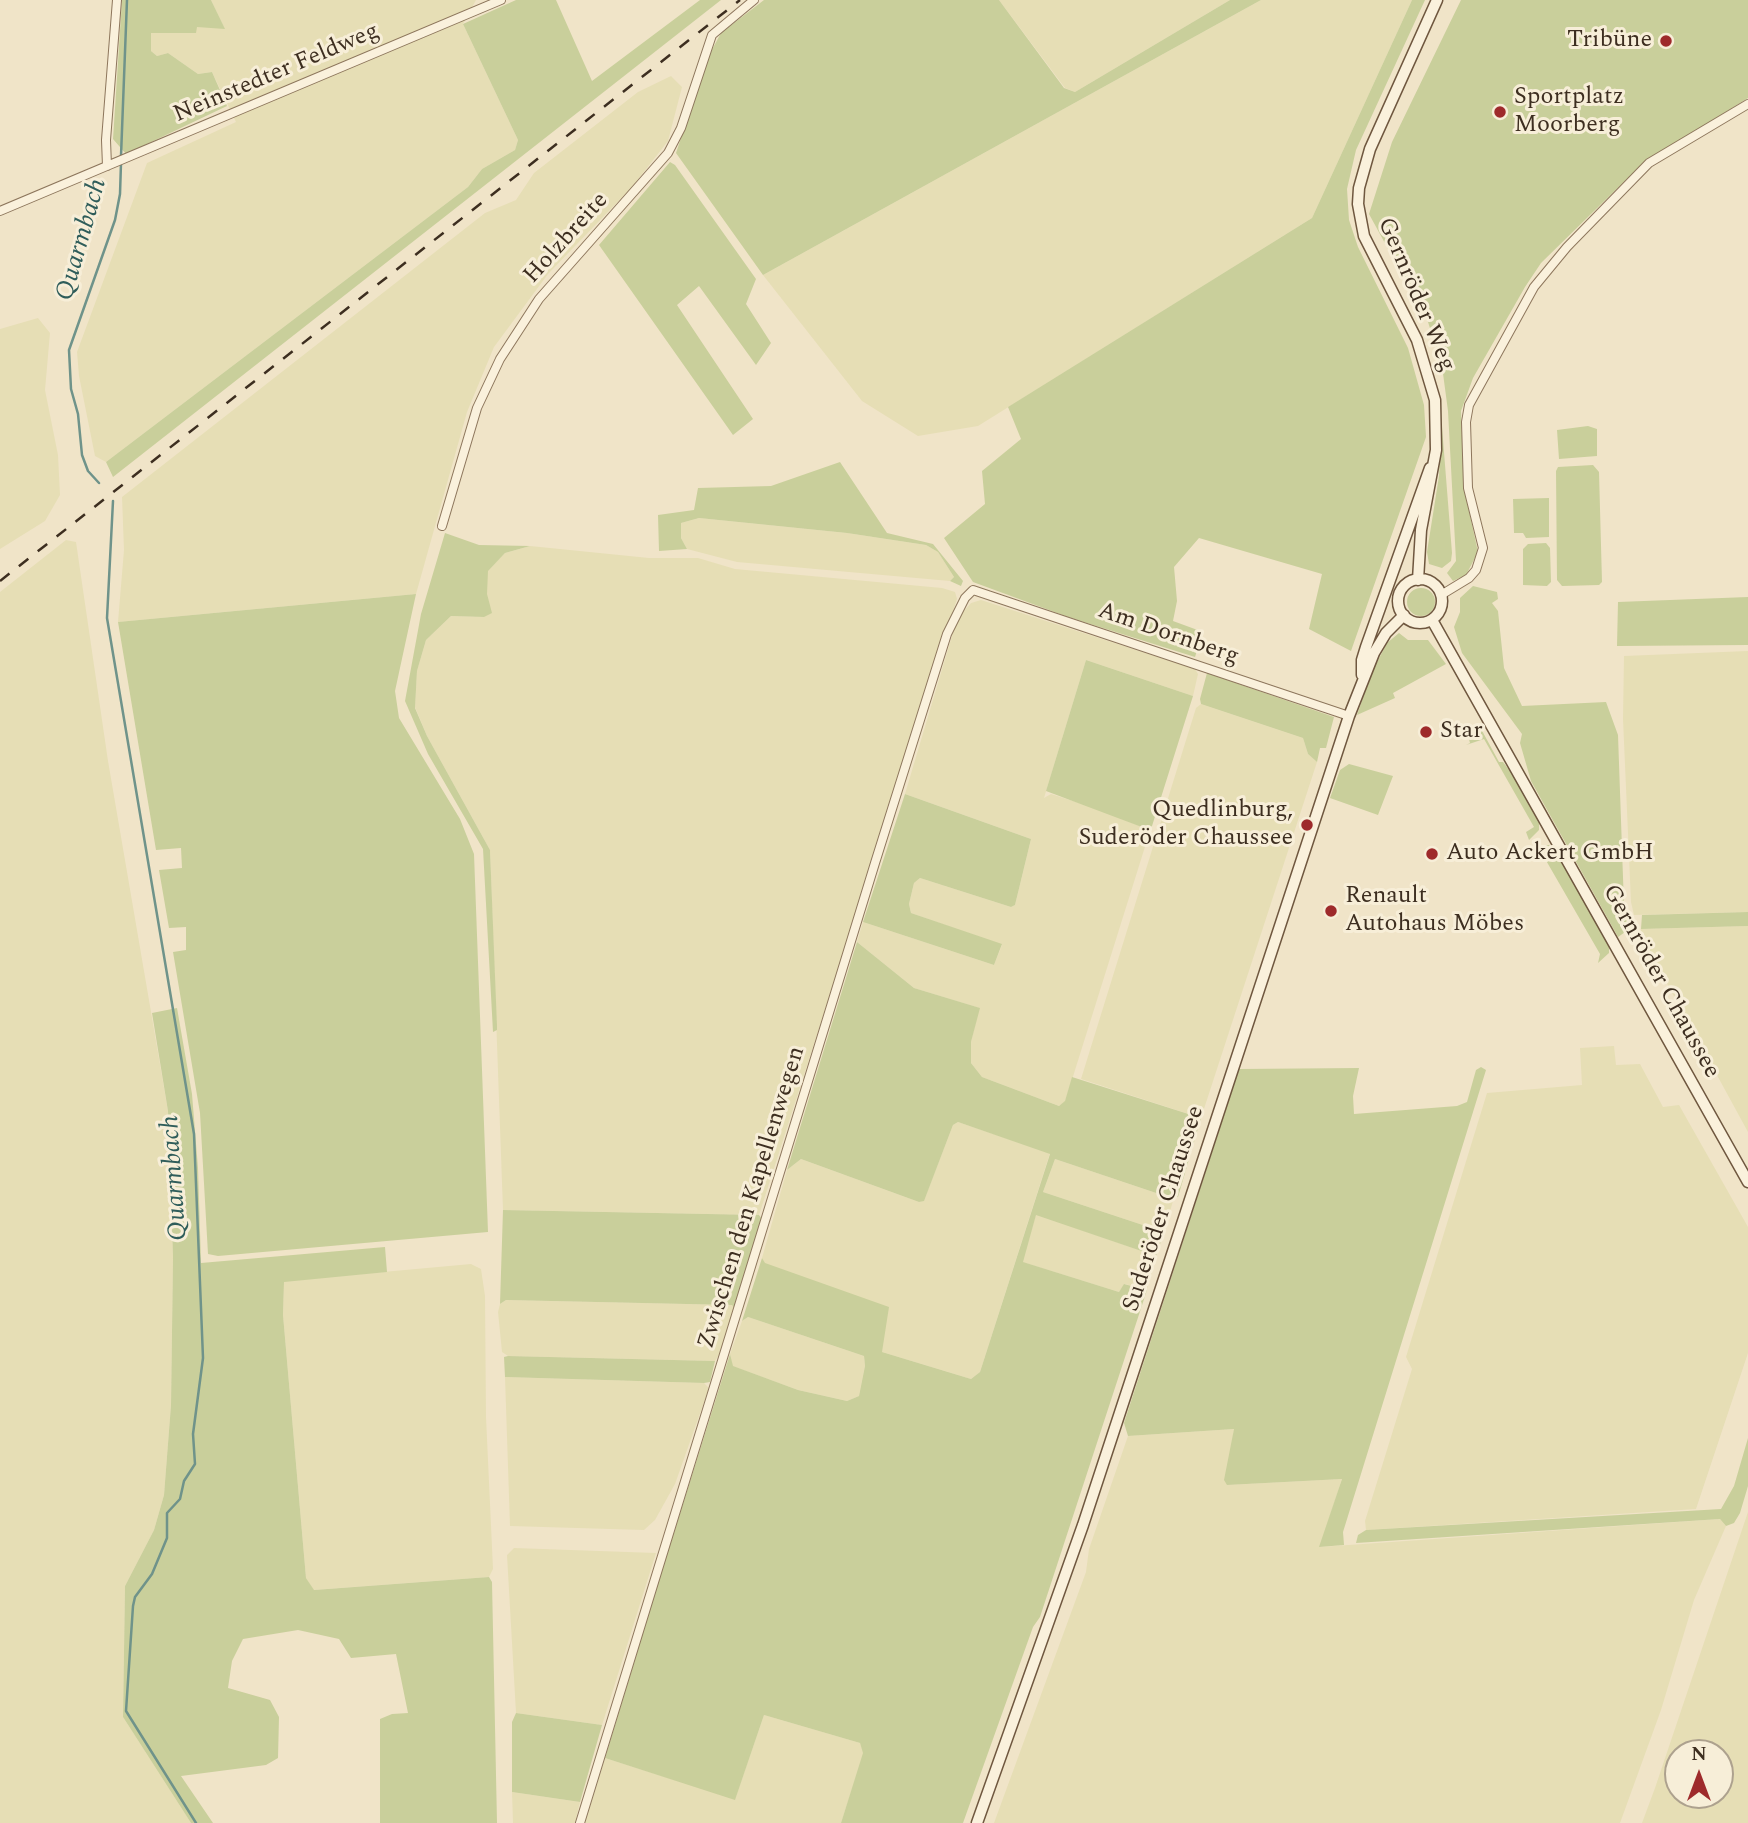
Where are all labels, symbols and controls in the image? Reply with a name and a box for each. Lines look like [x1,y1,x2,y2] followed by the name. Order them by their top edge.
[170,18,384,130] street label: Neinstedter Feldweg
[1567,27,1652,55] place label: Tribüne
[1658,33,1674,49] marker: Tribüne
[1514,84,1624,140] place label: Sportplatz Moorberg
[1492,104,1508,120] marker: Sportplatz Moorberg
[51,175,115,305] water label: Quarmbach
[519,187,615,291] street label: Holzbreite
[1370,214,1460,376] street label: Gernröder Weg
[1094,597,1242,673] street label: Am Dornberg
[1440,718,1483,746] place label: Star
[1418,724,1434,740] marker: Star
[1078,797,1293,853] place label: Quedlinburg, Suderöder Chaussee
[1299,817,1315,833] marker: Quedlinburg, Suderöder Chaussee
[1446,840,1654,868] place label: Auto Ackert GmbH
[1424,846,1440,862] marker: Auto Ackert GmbH
[1595,880,1725,1084] street label: Gernröder Chaussee
[1345,883,1524,939] place label: Renault Autohaus Möbes
[1323,903,1339,919] marker: Renault Autohaus Möbes
[693,1043,813,1353] street label: Zwischen den Kapellenwegen
[1118,1102,1212,1316] street label: Suderöder Chaussee
[156,1114,196,1242] water label: Quarmbach
[1664,1739,1734,1809] north arrow
[1691,1740,1707,1769] text: N

